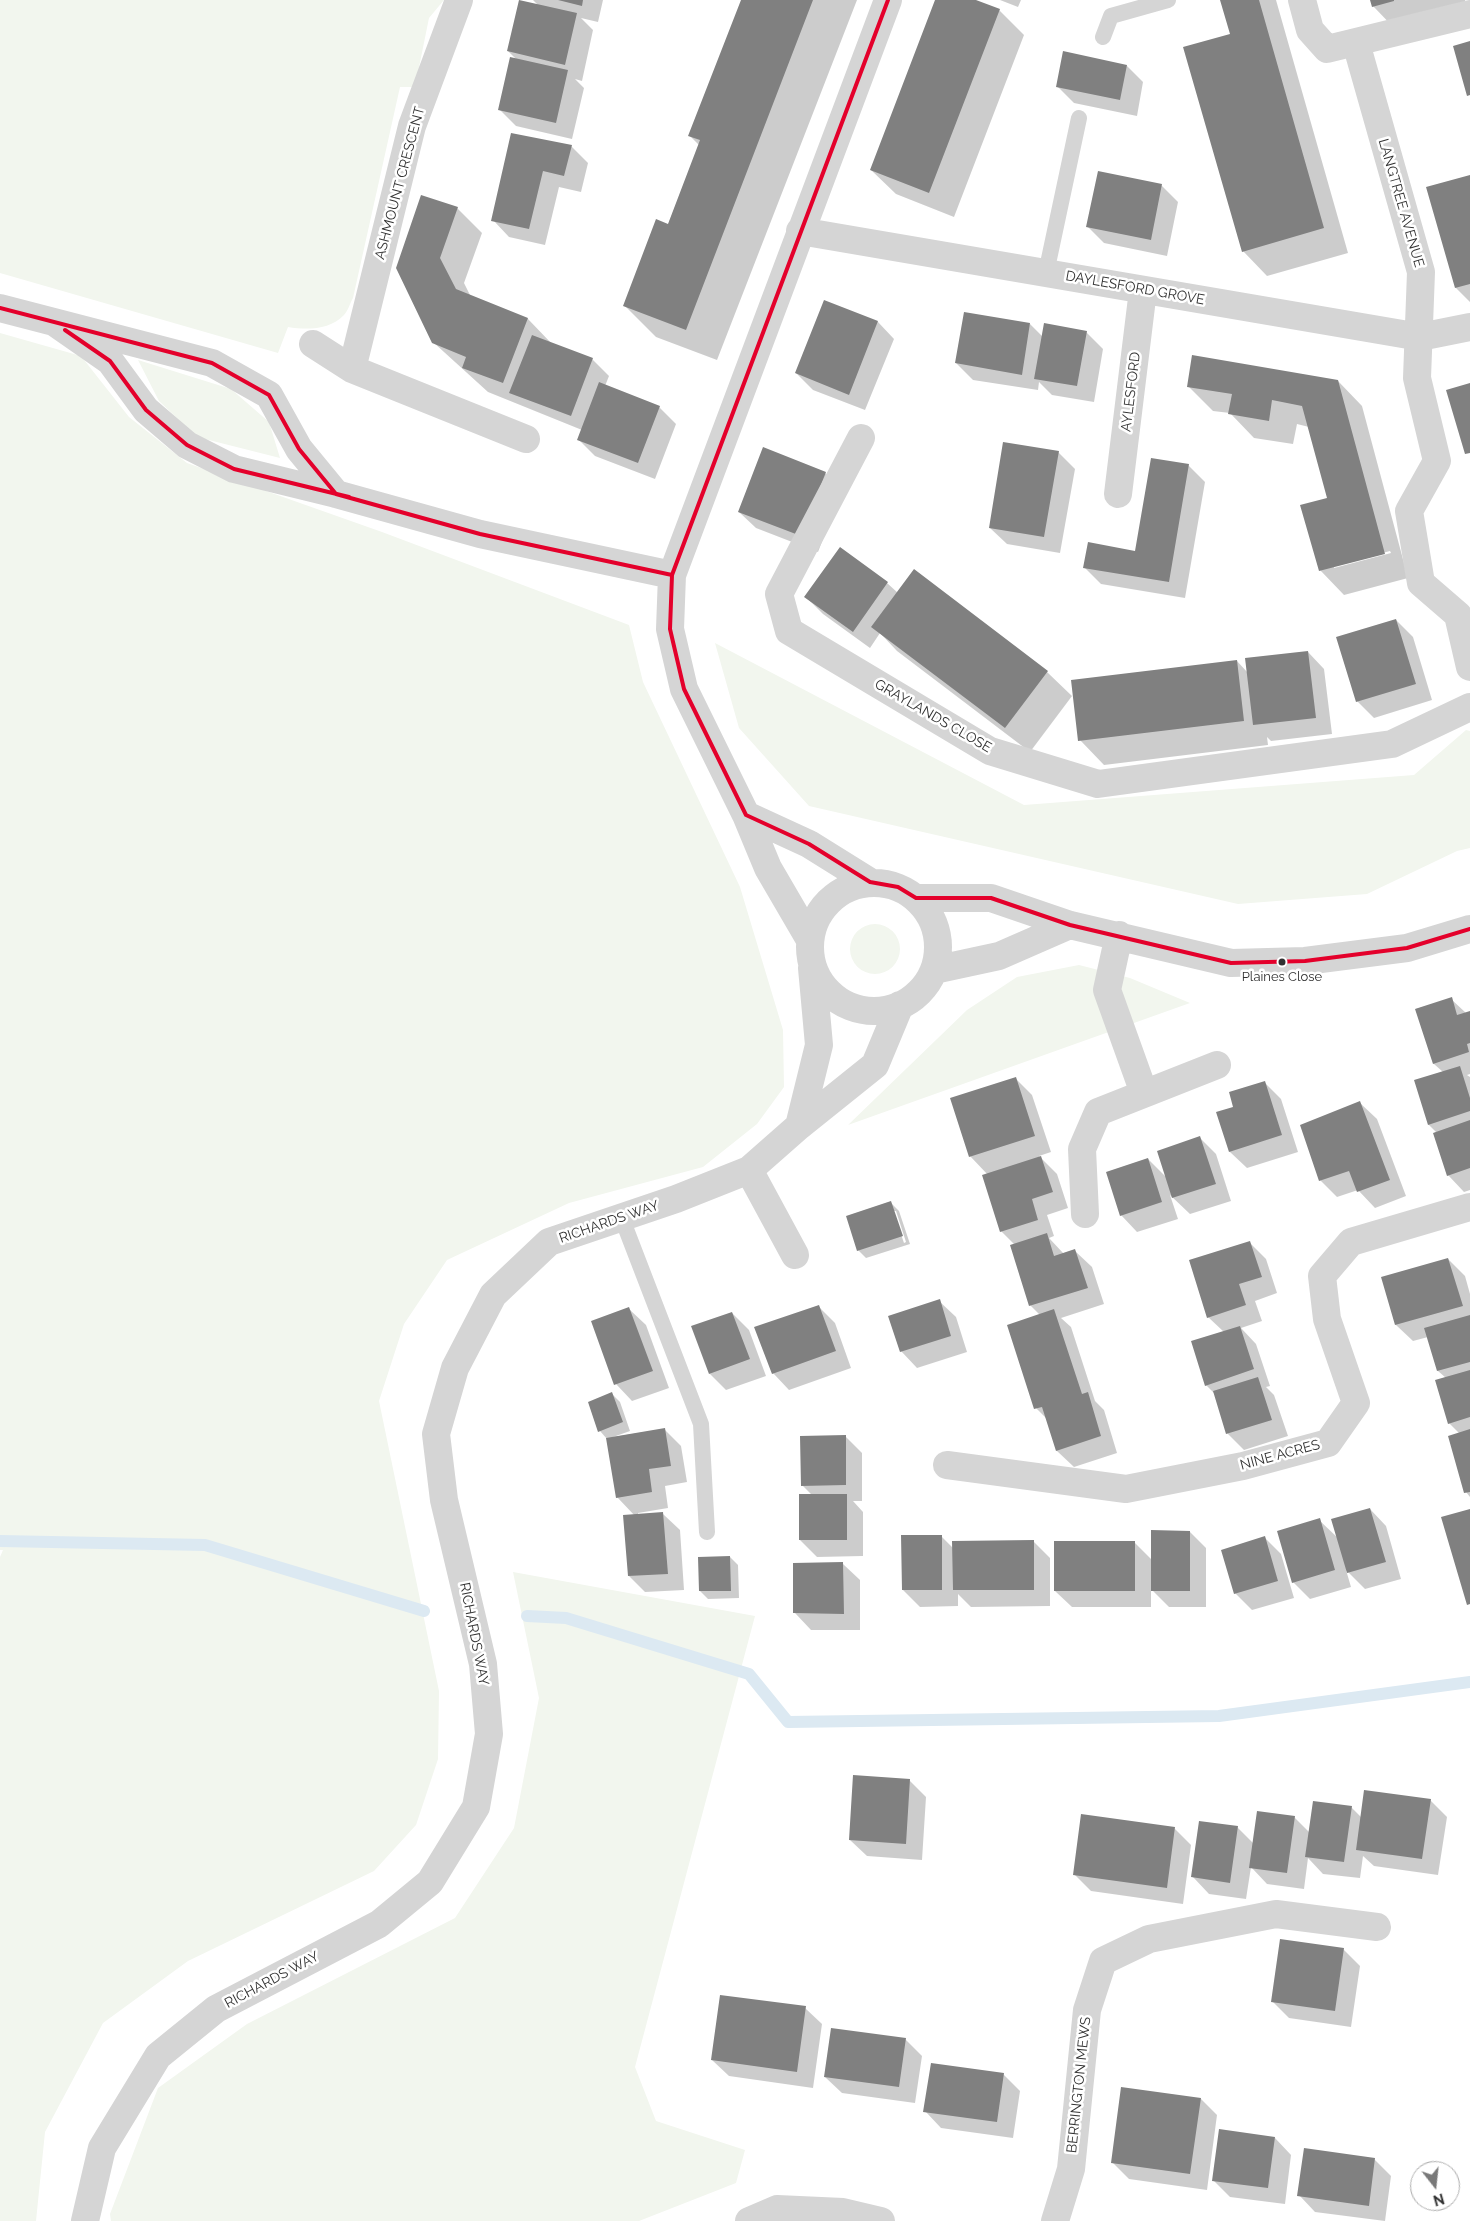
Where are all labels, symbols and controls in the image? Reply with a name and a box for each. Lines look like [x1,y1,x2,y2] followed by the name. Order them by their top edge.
[371,105,429,261] street label: ASHMOUNT CRESCENT
[1375,137,1427,269] street label: LANGTREE AVENUE
[1064,267,1206,309] street label: DAYLESFORD GROVE
[1118,351,1144,433] street label: AYLESFORD
[872,676,994,756] street label: GRAYLANDS CLOSE
[1277,957,1287,967] marker: Plaines Close
[1242,969,1322,985] place label: Plaines Close
[557,1197,661,1247] street label: RICHARDS WAY
[1238,1436,1322,1474] street label: NINE ACRES
[456,1581,492,1687] street label: RICHARDS WAY
[222,1948,322,2012] street label: RICHARDS WAY
[1063,2016,1095,2154] street label: BERRINGTON MEWS
[1410,2161,1460,2211] north arrow
[1432,2190,1446,2209] text: N

